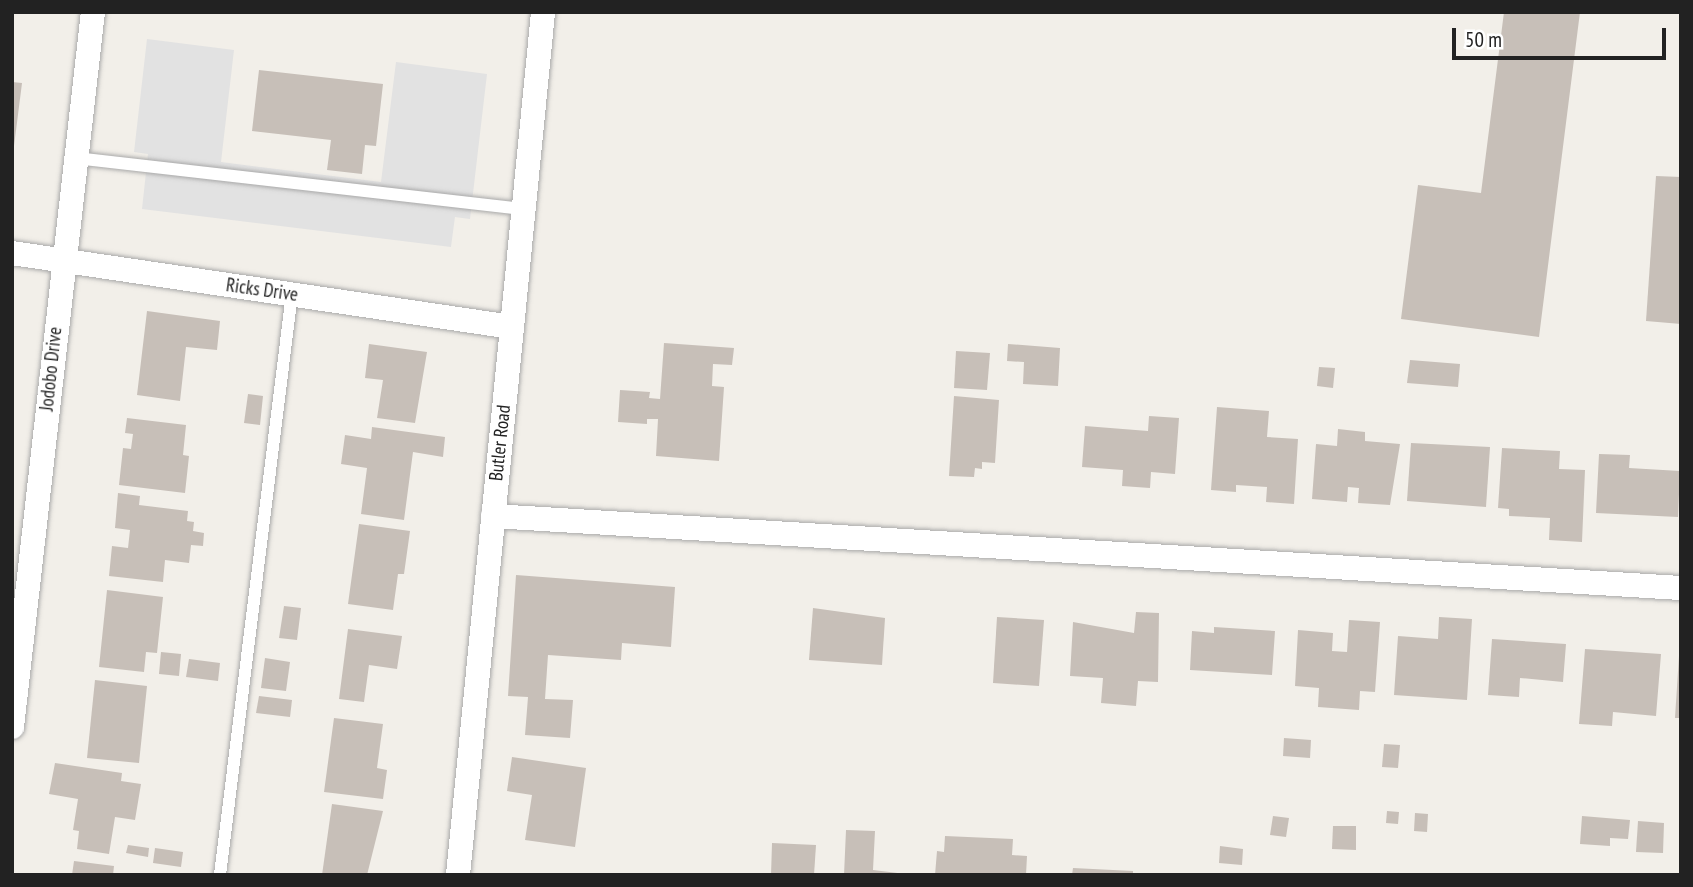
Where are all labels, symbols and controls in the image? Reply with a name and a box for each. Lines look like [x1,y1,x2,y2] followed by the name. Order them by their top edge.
[1455,14,1668,58] scale bar
[1465,26,1502,53] text: 50 m
[225,274,299,306] street label: Ricks Drive
[35,326,67,412] street label: Jodobo Drive
[485,404,515,482] street label: Butler Road

